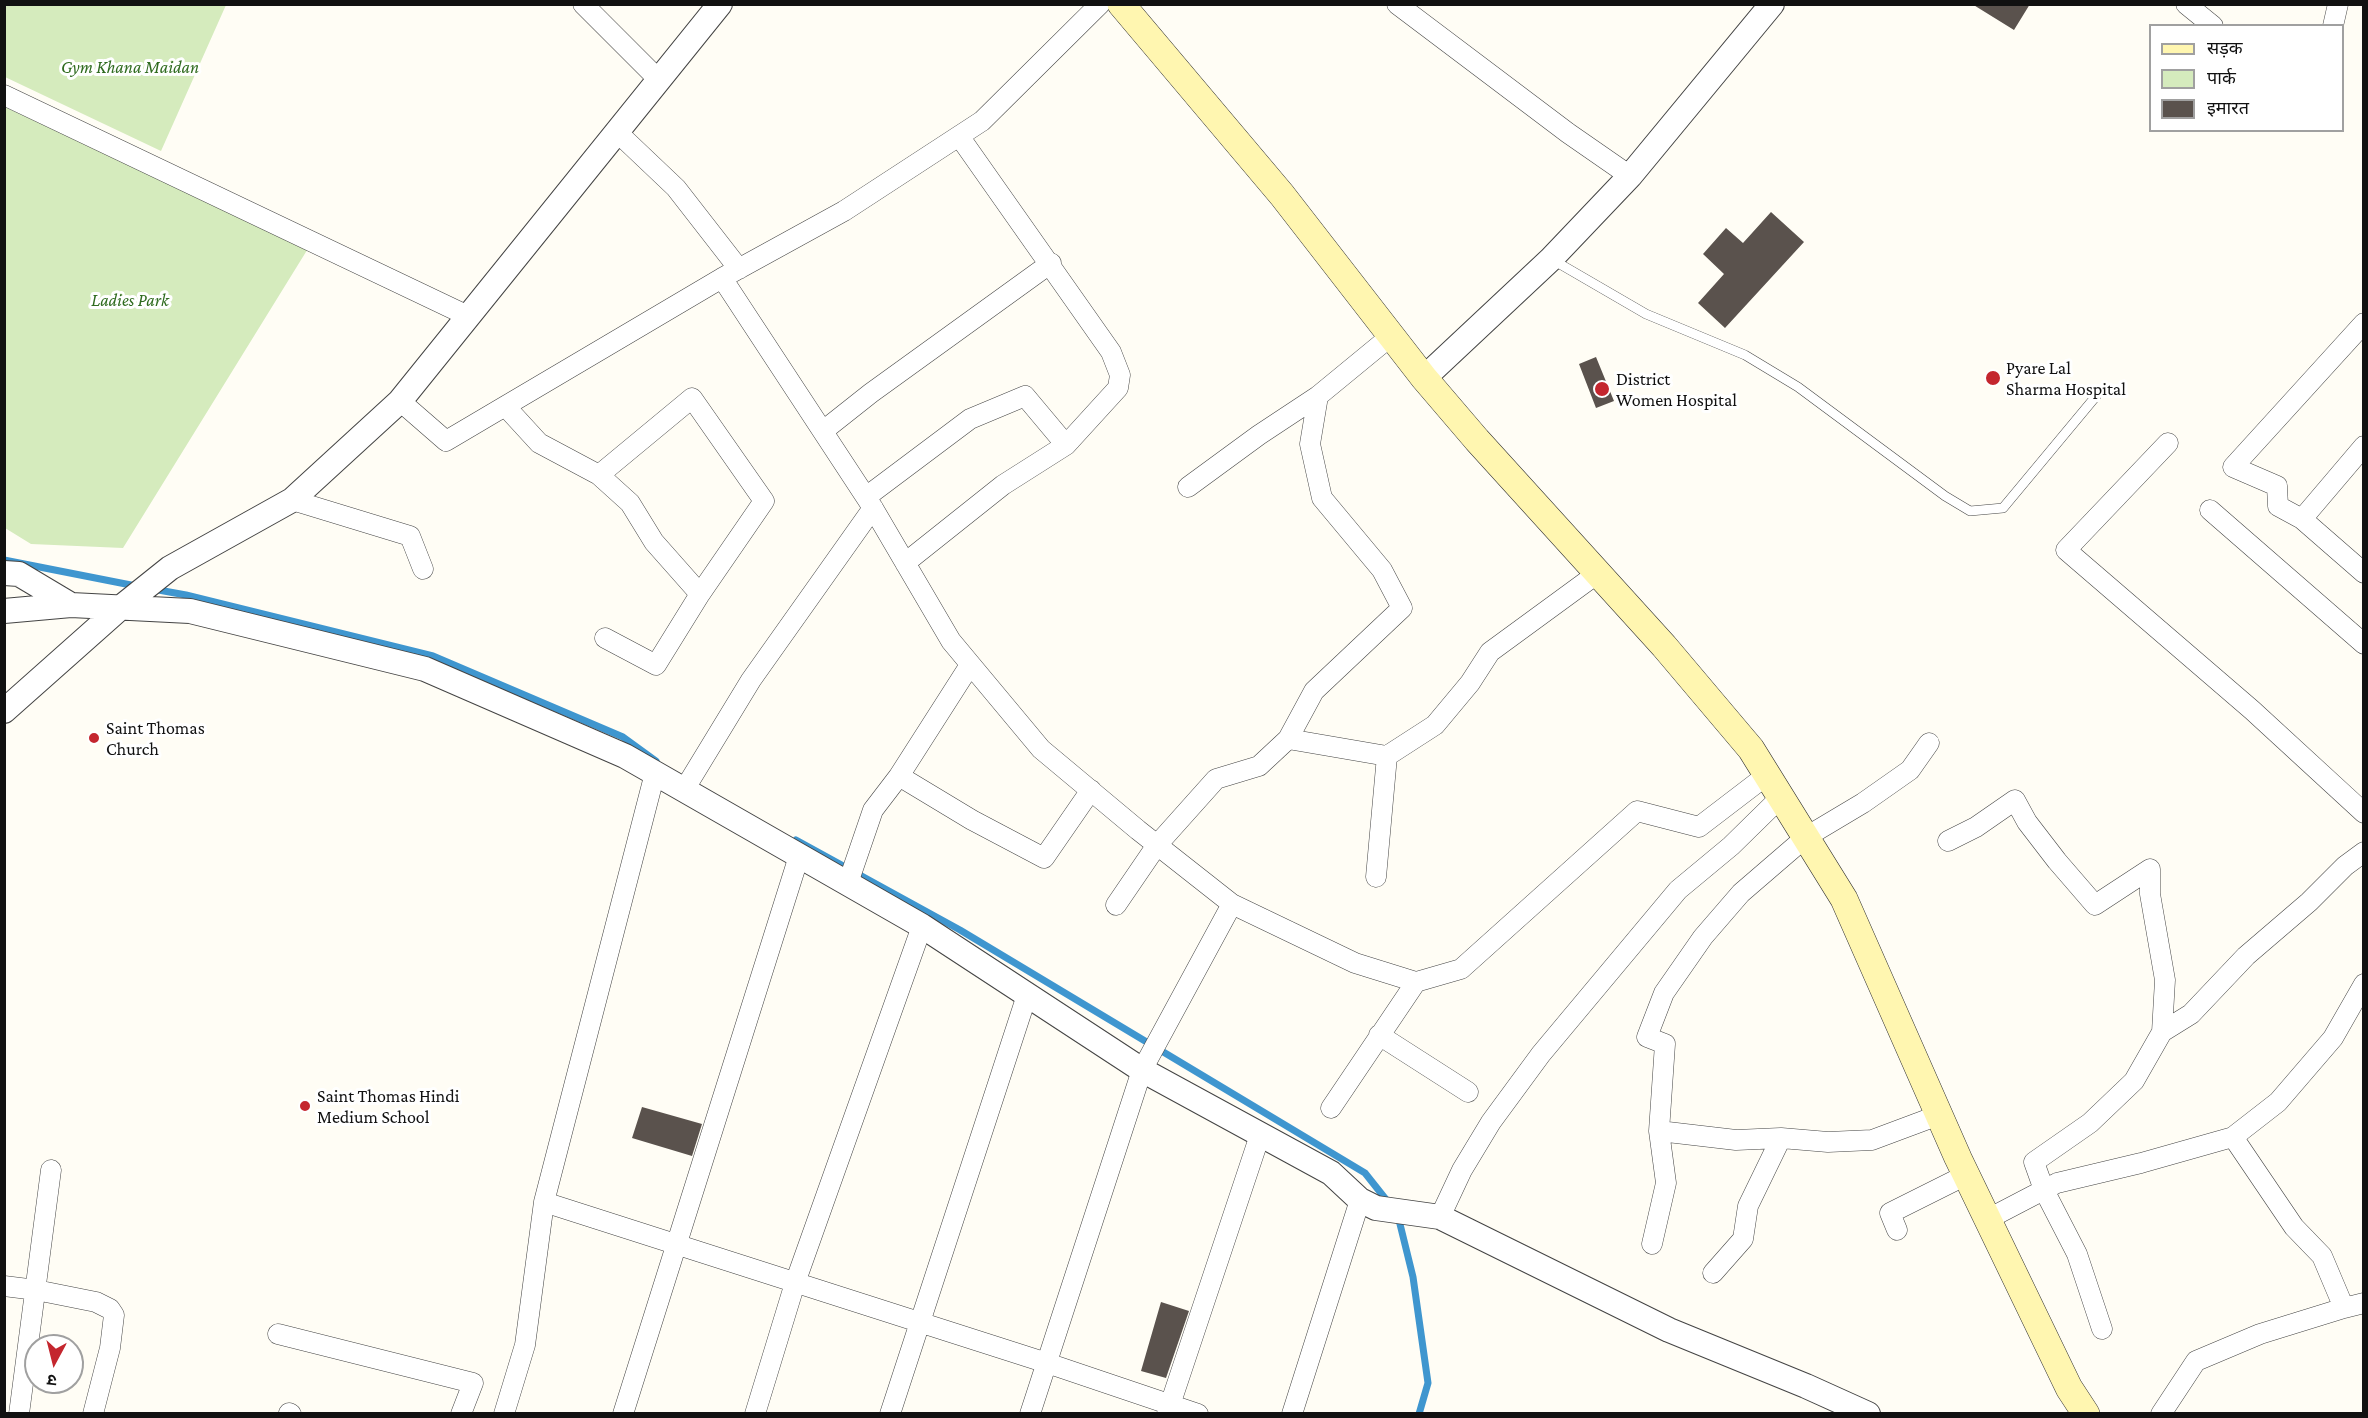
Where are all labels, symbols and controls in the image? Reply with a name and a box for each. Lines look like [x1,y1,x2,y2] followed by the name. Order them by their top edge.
[2149,24,2344,132] legend
[2207,38,2243,58] text: सड़क
[61,56,199,78] park label: Gym Khana Maidan
[2207,68,2236,88] text: पार्क
[2207,98,2249,118] text: इमारत
[91,289,169,311] park label: Ladies Park
[2006,357,2126,400] place label: Pyare Lal Sharma Hospital
[1616,368,1737,410] place label: District Women Hospital
[1984,369,2002,387] marker: Pyare Lal Sharma Hospital
[1593,380,1611,398] marker: District Women Hospital
[106,717,205,760] place label: Saint Thomas Church
[87,731,101,745] marker: Saint Thomas Church
[317,1085,459,1128] place label: Saint Thomas Hindi Medium School
[298,1099,312,1113] marker: Saint Thomas Hindi Medium School
[24,1334,84,1394] north arrow
[46,1371,58,1389] text: उ

